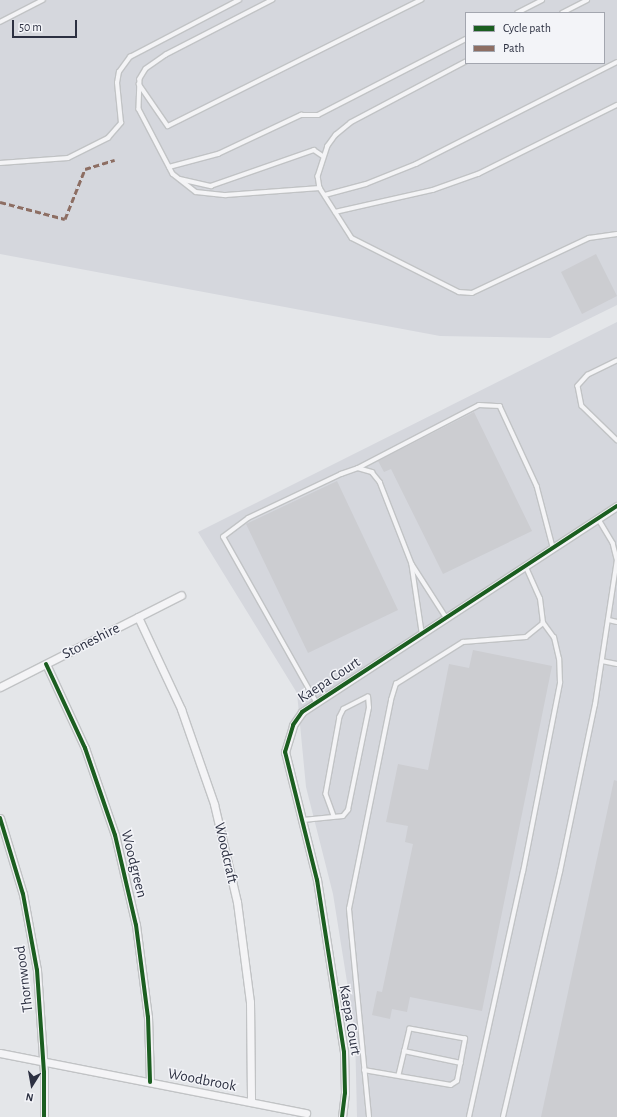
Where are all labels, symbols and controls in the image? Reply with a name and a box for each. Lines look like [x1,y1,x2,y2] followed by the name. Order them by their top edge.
[14,12,79,38] scale bar
[465,12,605,64] legend
[19,21,42,33] text: 50 m
[503,22,551,34] text: Cycle path
[503,42,525,54] text: Path
[59,619,123,663] street label: Stoneshire
[294,653,364,707] street label: Kaepa Court
[210,821,242,885] street label: Woodcraft
[117,828,151,900] street label: Woodgreen
[11,945,37,1013] street label: Thornwood
[335,984,365,1056] street label: Kaepa Court
[12,1065,52,1105] north arrow
[166,1065,238,1095] street label: Woodbrook
[25,1091,34,1103] text: N

